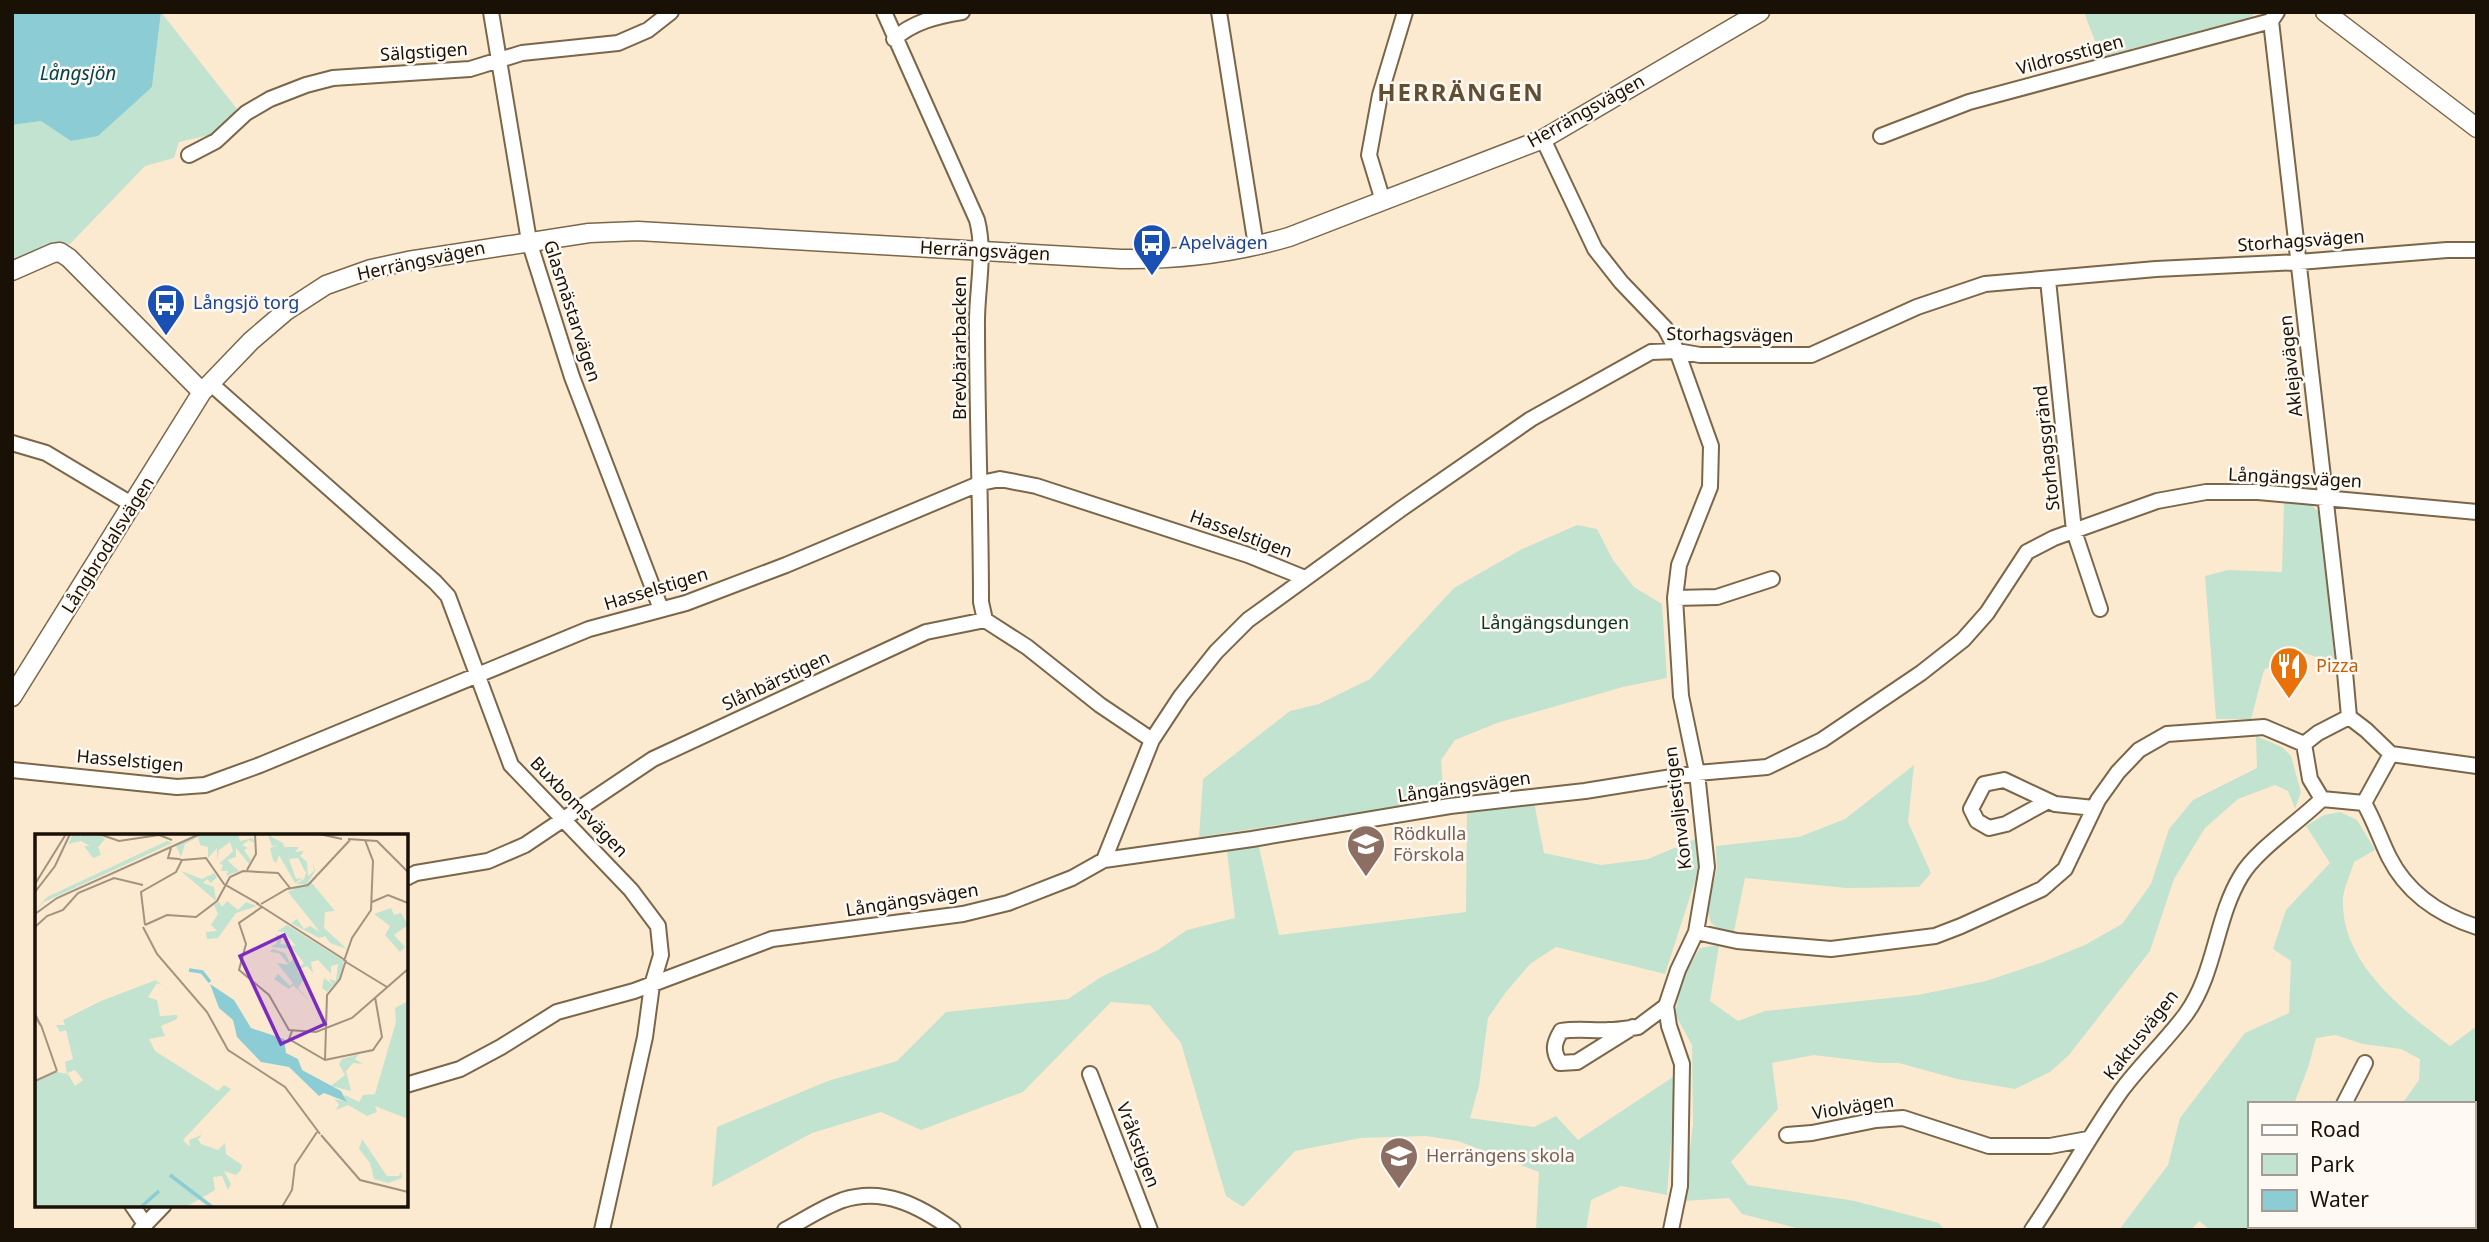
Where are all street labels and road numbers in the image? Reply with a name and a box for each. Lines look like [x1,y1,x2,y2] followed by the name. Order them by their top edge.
[2014,28,2126,80] street label: Vildrosstigen
[379,36,469,66] street label: Sälgstigen
[1523,68,1648,152] street label: Herrängsvägen
[2237,224,2365,256] street label: Storhagsvägen
[354,235,487,285] street label: Herrängsvägen
[919,235,1051,265] street label: Herrängsvägen
[539,237,607,385] street label: Glasmästarvägen
[947,276,971,420] street label: Brevbärarbacken
[2273,314,2307,418] street label: Aklejavägen
[1666,321,1794,347] street label: Storhagsvägen
[2027,384,2065,512] street label: Storhagsgränd
[2227,462,2363,492] street label: Långängsvägen
[55,472,159,617] street label: Långbrodalsvägen
[1187,503,1296,563] street label: Hasselstigen
[601,561,711,615] street label: Hasselstigen
[718,645,833,716] street label: Slånbärstigen
[75,743,185,777] street label: Hasselstigen
[1658,745,1696,871] street label: Konvaljestigen
[525,751,634,862] street label: Buxbomsvägen
[1396,765,1532,807] street label: Långängsvägen
[844,877,980,921] street label: Långängsvägen
[2097,984,2183,1085] street label: Kaktusvägen
[1810,1088,1896,1124] street label: Violvägen
[1112,1099,1166,1191] street label: Vråkstigen

